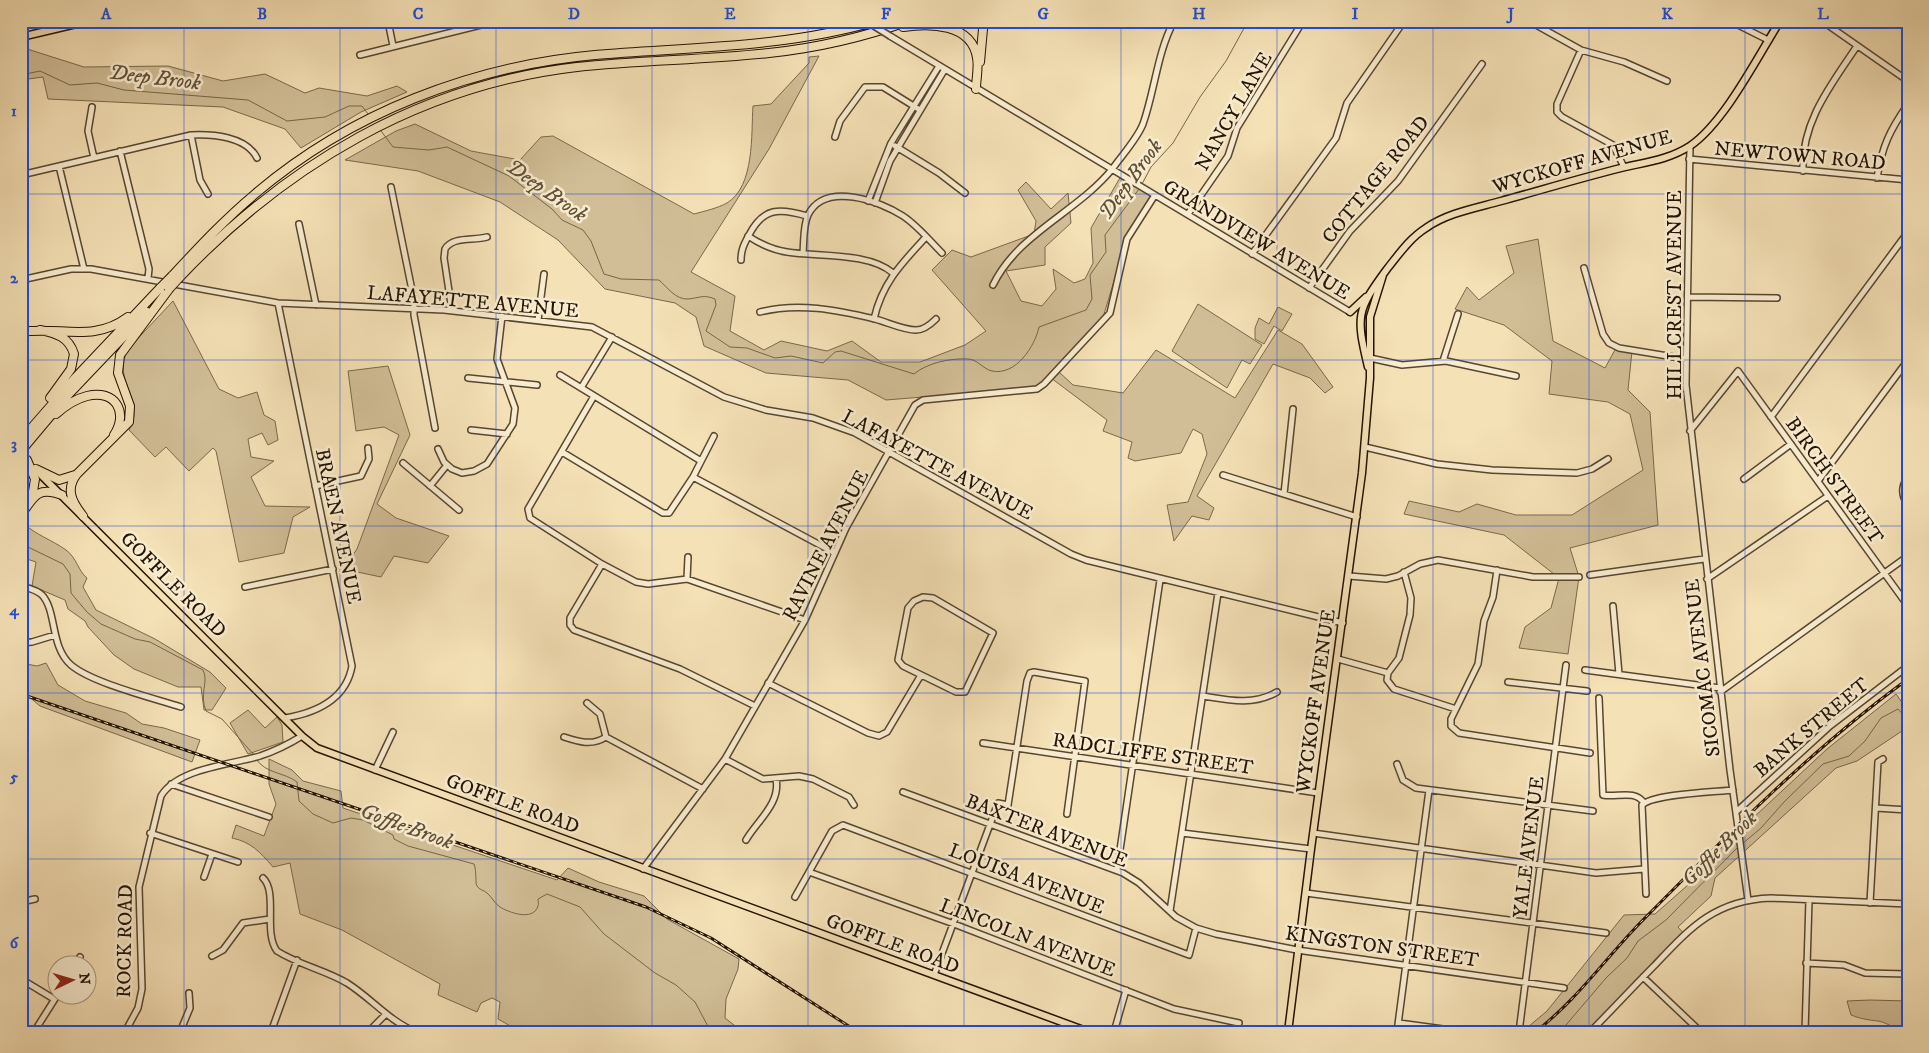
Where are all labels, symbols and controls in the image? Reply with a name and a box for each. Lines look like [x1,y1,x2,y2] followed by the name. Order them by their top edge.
[100,4,112,24] text: A
[257,4,267,24] text: B
[413,4,423,24] text: C
[568,4,580,24] text: D
[724,4,736,24] text: E
[881,4,891,24] text: F
[1037,4,1049,24] text: G
[1192,4,1206,24] text: H
[1352,4,1359,24] text: I
[1506,4,1515,24] text: J
[1661,4,1673,24] text: K
[1817,4,1829,24] text: L
[1190,48,1278,176] street label: NANCY LANE
[107,59,203,97] water label: Deep Brook
[11,101,17,121] text: 1
[1317,111,1435,249] street label: COTTAGE ROAD
[1489,125,1675,200] street label: WYCKOFF AVENUE
[1093,134,1169,225] water label: Deep Brook
[1713,137,1887,176] street label: NEWTOWN ROAD
[501,154,592,228] water label: Deep Brook
[1158,175,1354,306] street label: GRANDVIEW AVENUE
[1663,190,1688,400] street label: HILLCREST AVENUE
[10,268,19,288] text: 2
[366,281,580,324] street label: LAFAYETTE AVENUE
[838,404,1037,526] street label: LAFAYETTE AVENUE
[1779,413,1888,549] street label: BIRCH STREET
[11,434,17,454] text: 3
[309,446,366,606] street label: BRAEN AVENUE
[777,466,875,625] street label: RAVINE AVENUE
[115,527,231,644] street label: GOFFLE ROAD
[1680,577,1727,758] street label: SICOMAC AVENUE
[8,600,19,620] text: 4
[1291,608,1342,796] street label: WYCKOFF AVENUE
[1749,673,1875,784] street label: BANK STREET
[1051,728,1255,781] street label: RADCLIFFE STREET
[9,767,18,787] text: 5
[442,769,583,840] street label: GOFFLE ROAD
[1508,775,1551,920] street label: YALE AVENUE
[962,789,1131,874] street label: BAXTER AVENUE
[357,798,457,856] water label: Goffle Brook
[1676,805,1763,892] water label: Goffle Brook
[945,838,1108,921] street label: LOUISA AVENUE
[112,884,139,998] street label: ROCK ROAD
[936,893,1119,983] street label: LINCOLN AVENUE
[822,909,963,980] street label: GOFFLE ROAD
[1283,922,1480,973] street label: KINGSTON STREET
[10,933,20,953] text: 6
[48,956,98,1006] north arrow
[74,972,93,986] text: N

